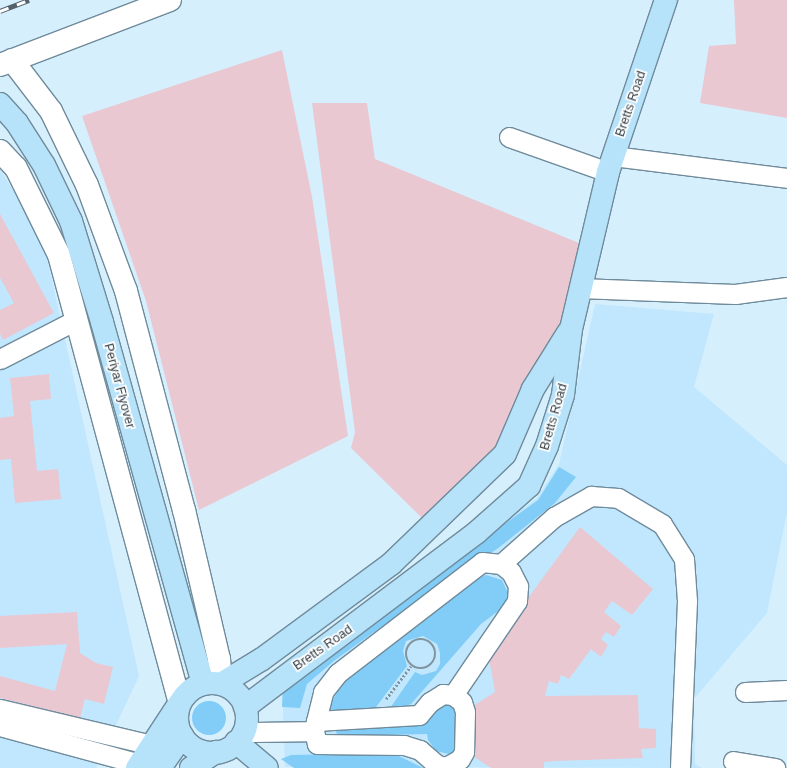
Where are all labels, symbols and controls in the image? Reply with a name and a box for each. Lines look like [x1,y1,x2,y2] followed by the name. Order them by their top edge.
[612,69,650,139] street label: Bretts Road
[100,342,138,430] street label: Periyar Flyover
[537,382,571,452] street label: Bretts Road
[290,622,356,674] street label: Bretts Road

